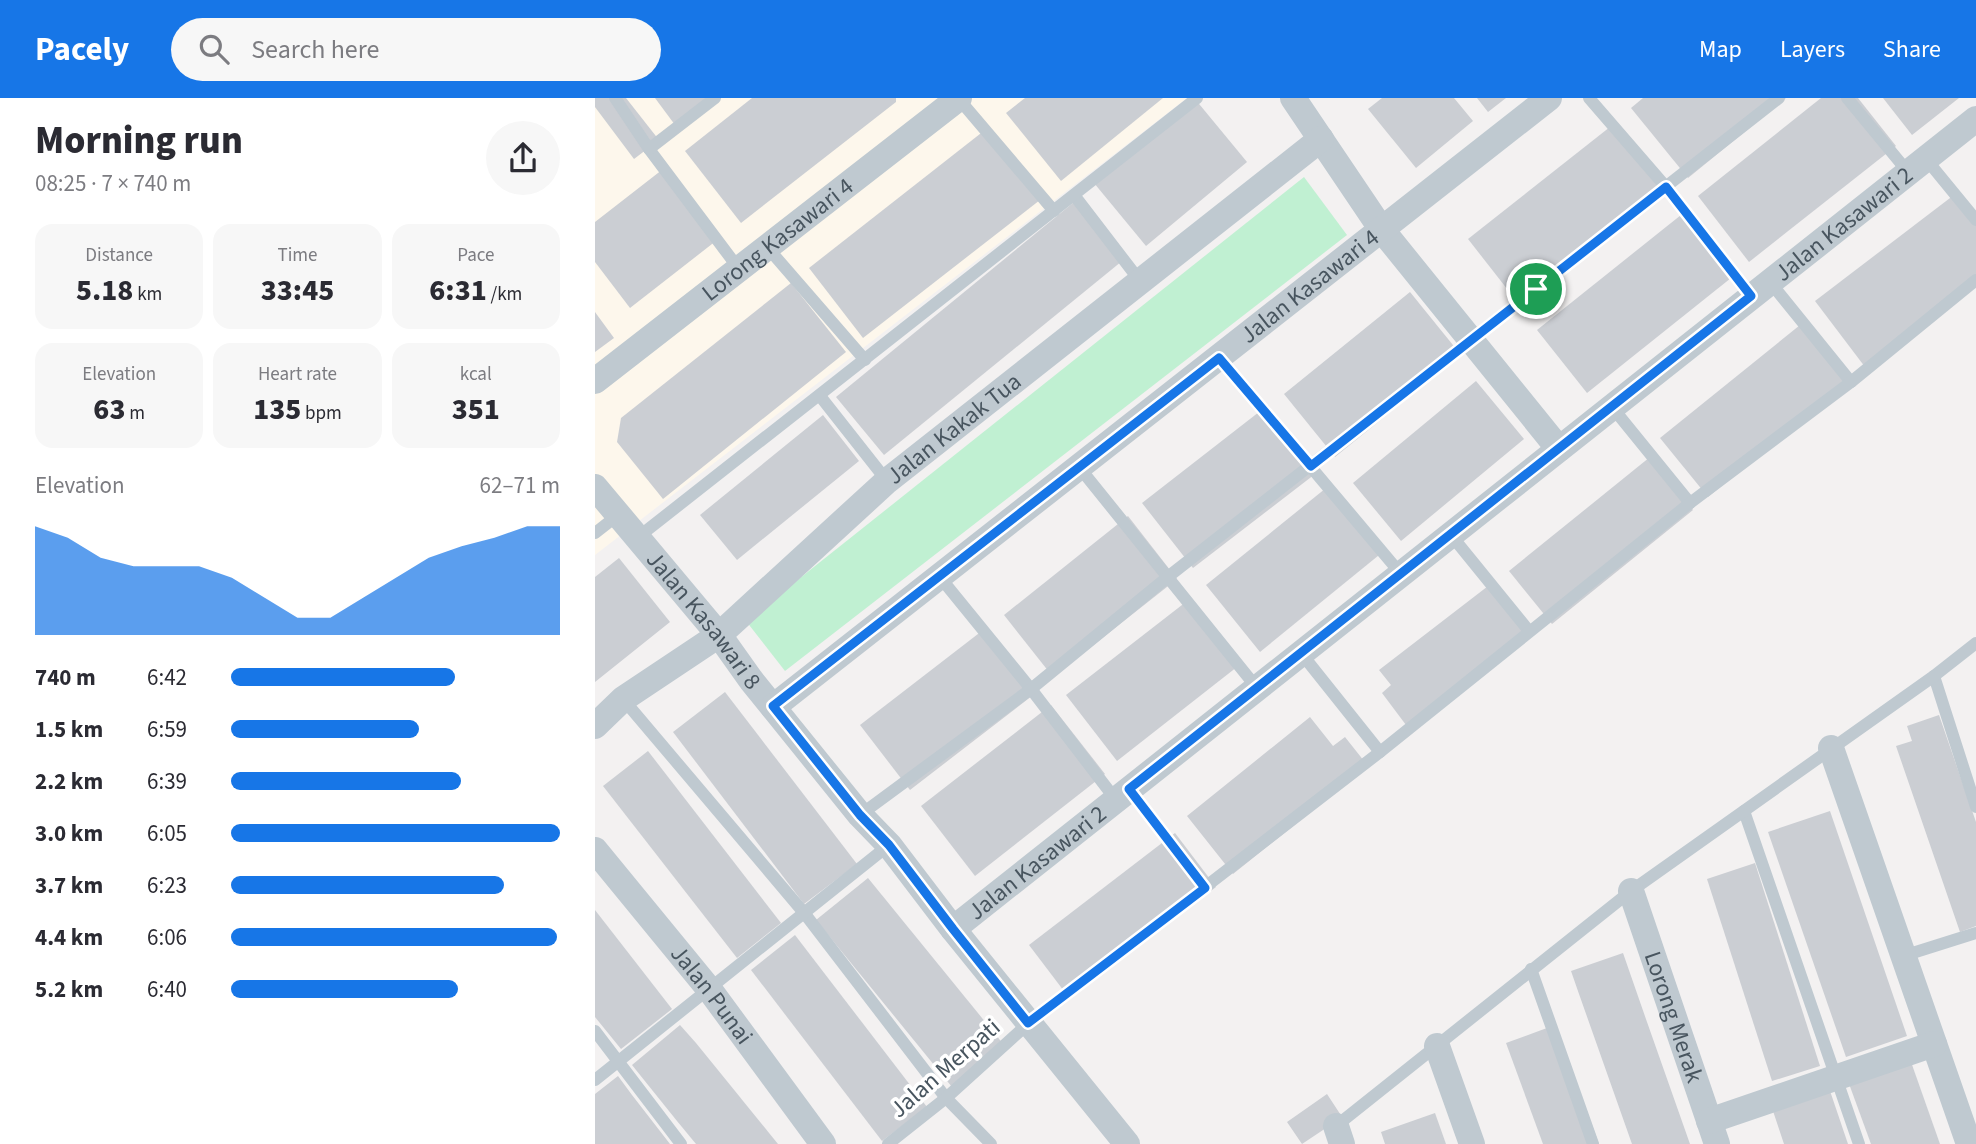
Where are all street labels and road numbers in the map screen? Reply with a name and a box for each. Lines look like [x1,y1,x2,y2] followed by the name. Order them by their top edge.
[1767,158,1921,290] street label: Jalan Kasawari 2
[694,169,861,310] street label: Lorong Kasawari 4
[1233,221,1387,352] street label: Jalan Kasawari 4
[879,365,1029,493] street label: Jalan Kakak Tua
[638,543,769,697] street label: Jalan Kasawari 8
[960,797,1114,929] street label: Jalan Kasawari 2
[662,938,761,1052] street label: Jalan Punai
[1635,947,1712,1088] street label: Lorong Merak
[882,1010,1008,1126] street label: Jalan Merpati

